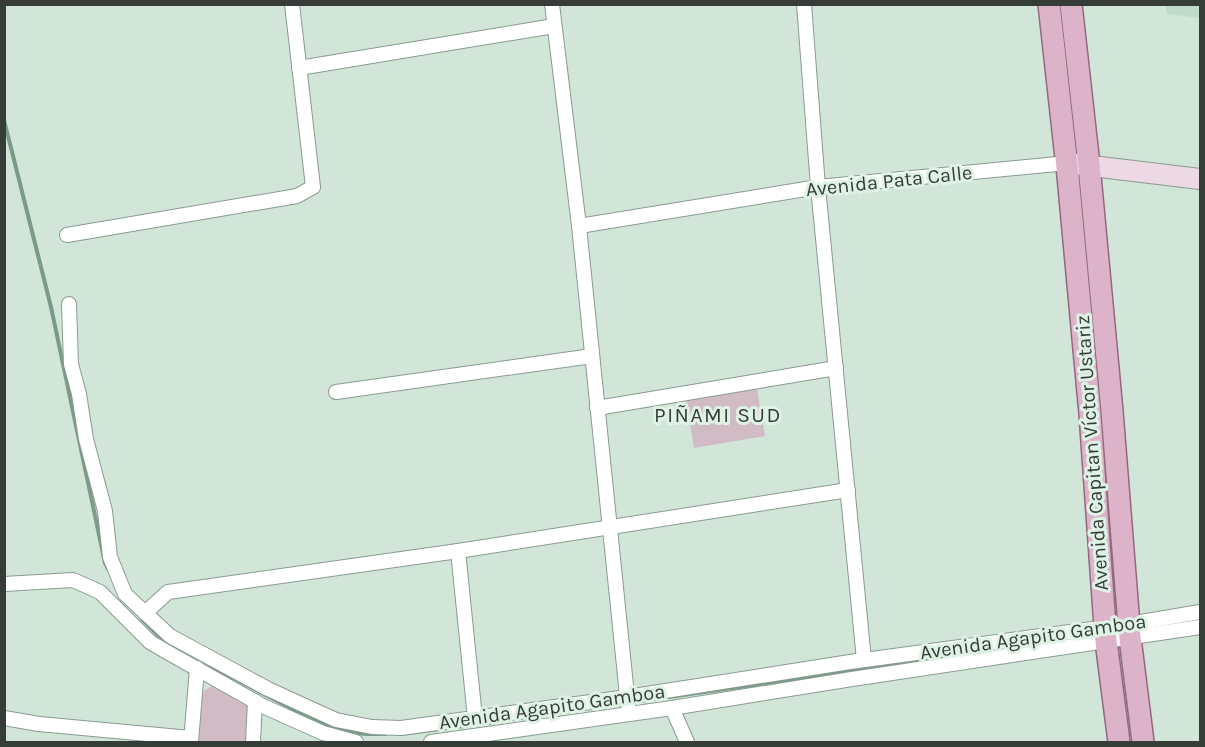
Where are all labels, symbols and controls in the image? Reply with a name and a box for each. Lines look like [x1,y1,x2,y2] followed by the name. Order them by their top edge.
[805,161,973,201] street label: Avenida Pata Calle
[1071,315,1113,591] street label: Avenida Capitan Víctor Ustariz
[654,403,782,427] district label: PIÑAMI SUD
[918,610,1148,664] street label: Avenida Agapito Gamboa
[437,680,667,734] street label: Avenida Agapito Gamboa

